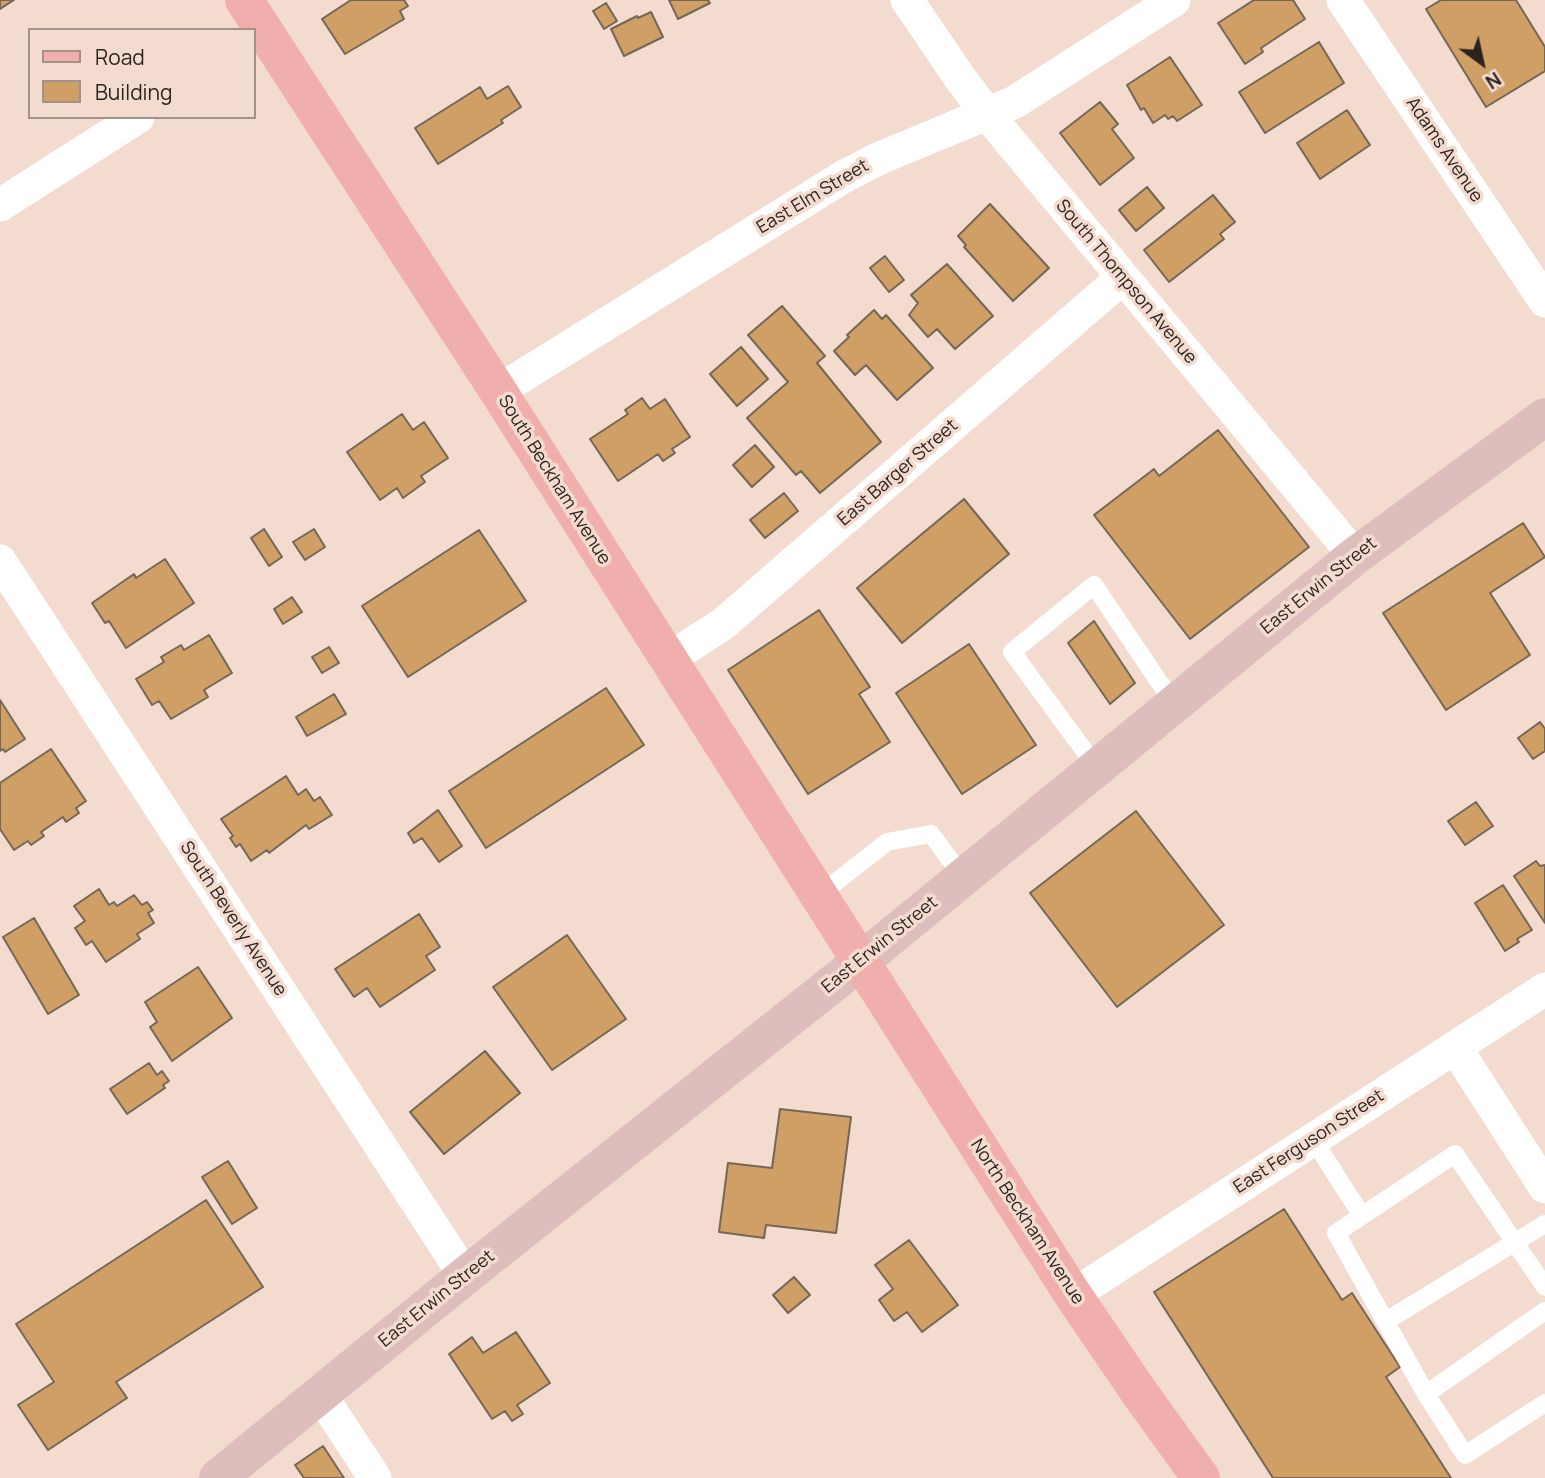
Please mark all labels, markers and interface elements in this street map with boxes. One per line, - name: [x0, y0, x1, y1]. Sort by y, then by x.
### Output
- legend: [28, 28, 256, 119]
- north arrow: [1447, 28, 1517, 98]
- text: Road: [95, 43, 145, 71]
- text: N: [1481, 66, 1506, 95]
- text: Building: [95, 78, 172, 106]
- street label: Adams Avenue: [1401, 93, 1487, 207]
- street label: East Elm Street: [753, 155, 873, 239]
- street label: South Thompson Avenue: [1051, 195, 1201, 369]
- street label: South Beckham Avenue: [493, 391, 615, 569]
- street label: East Barger Street: [834, 415, 962, 531]
- street label: East Erwin Street: [1257, 533, 1381, 639]
- street label: South Beverly Avenue: [175, 838, 291, 1000]
- street label: East Erwin Street: [818, 892, 942, 998]
- street label: East Ferguson Street: [1230, 1085, 1388, 1199]
- street label: North Beckham Avenue: [965, 1135, 1089, 1309]
- street label: East Erwin Street: [375, 1246, 499, 1352]

